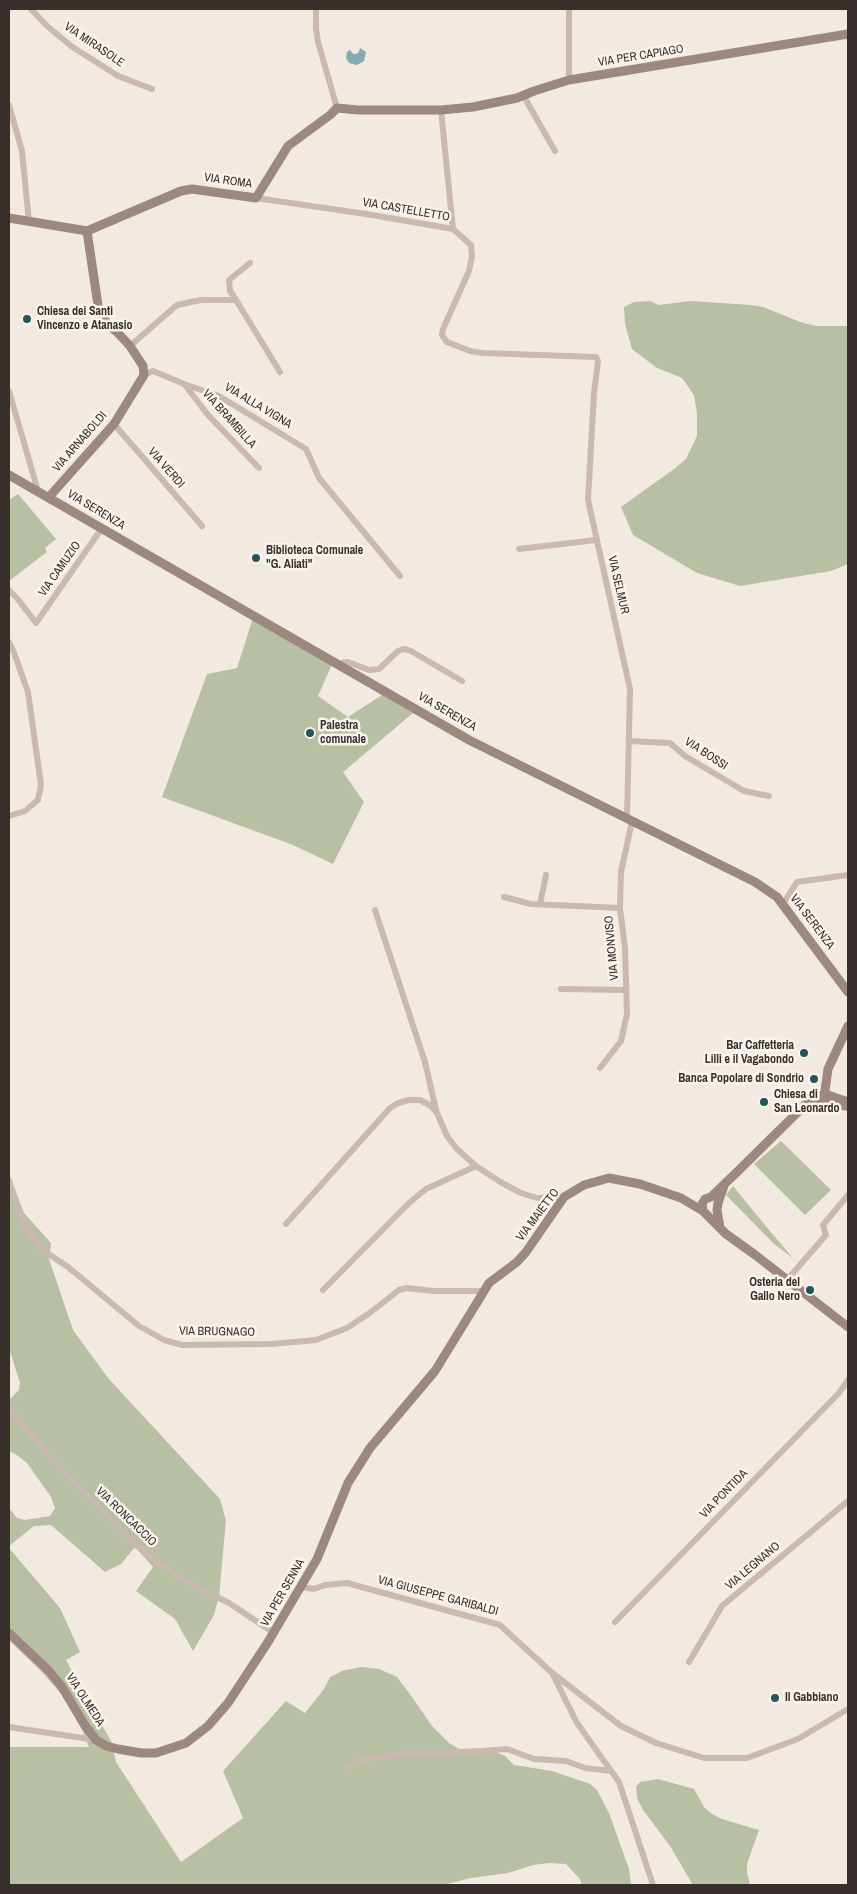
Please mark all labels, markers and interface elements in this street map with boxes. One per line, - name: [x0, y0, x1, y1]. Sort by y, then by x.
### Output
- street label: VIA MIRASOLE: [61, 20, 127, 70]
- street label: VIA PER CAPIAGO: [597, 42, 685, 70]
- street label: VIA ROMA: [203, 171, 253, 191]
- street label: VIA CASTELLETTO: [361, 195, 451, 225]
- place label: Chiesa dei Santi Vincenzo e Atanasio: [37, 305, 133, 333]
- marker: Chiesa dei Santi Vincenzo e Atanasio: [21, 313, 33, 325]
- street label: VIA ALLA VIGNA: [222, 380, 294, 432]
- street label: VIA BRAMBILLA: [199, 387, 259, 451]
- street label: VIA ARNABOLDI: [50, 409, 110, 475]
- street label: VIA VERDI: [145, 445, 187, 491]
- street label: VIA SERENZA: [64, 487, 128, 533]
- street label: VIA CAMUZIO: [36, 539, 84, 599]
- place label: Biblioteca Comunale "G. Aliati": [266, 544, 363, 572]
- marker: Biblioteca Comunale "G. Aliati": [250, 552, 262, 564]
- street label: VIA SELMUR: [604, 554, 632, 616]
- street label: VIA SERENZA: [415, 689, 479, 735]
- place label: Palestra comunale: [320, 719, 366, 747]
- marker: Palestra comunale: [304, 727, 316, 739]
- street label: VIA BOSSI: [682, 735, 730, 773]
- street label: VIA SERENZA: [787, 892, 837, 952]
- street label: VIA MONVISO: [602, 915, 622, 981]
- place label: Bar Caffetteria Lilli e il Vagabondo: [705, 1039, 794, 1067]
- marker: Bar Caffetteria Lilli e il Vagabondo: [798, 1047, 810, 1059]
- place label: Banca Popolare di Sondrio: [678, 1072, 804, 1086]
- marker: Banca Popolare di Sondrio: [808, 1073, 820, 1085]
- place label: Chiesa di San Leonardo: [774, 1088, 840, 1116]
- marker: Chiesa di San Leonardo: [758, 1096, 770, 1108]
- street label: VIA MAIETTO: [514, 1186, 562, 1244]
- place label: Osteria del Gallo Nero: [749, 1276, 800, 1304]
- marker: Osteria del Gallo Nero: [804, 1284, 816, 1296]
- street label: VIA BRUGNAGO: [179, 1324, 255, 1340]
- street label: VIA PONTIDA: [697, 1467, 751, 1521]
- street label: VIA RONCACCIO: [93, 1484, 159, 1550]
- street label: VIA LEGNANO: [723, 1539, 783, 1593]
- street label: VIA PER SENNA: [258, 1557, 308, 1629]
- street label: VIA GIUSEPPE GARIBALDI: [376, 1573, 500, 1619]
- street label: VIA OLMEDA: [63, 1671, 107, 1729]
- place label: Il Gabbiano: [785, 1691, 839, 1705]
- marker: Il Gabbiano: [769, 1692, 781, 1704]

